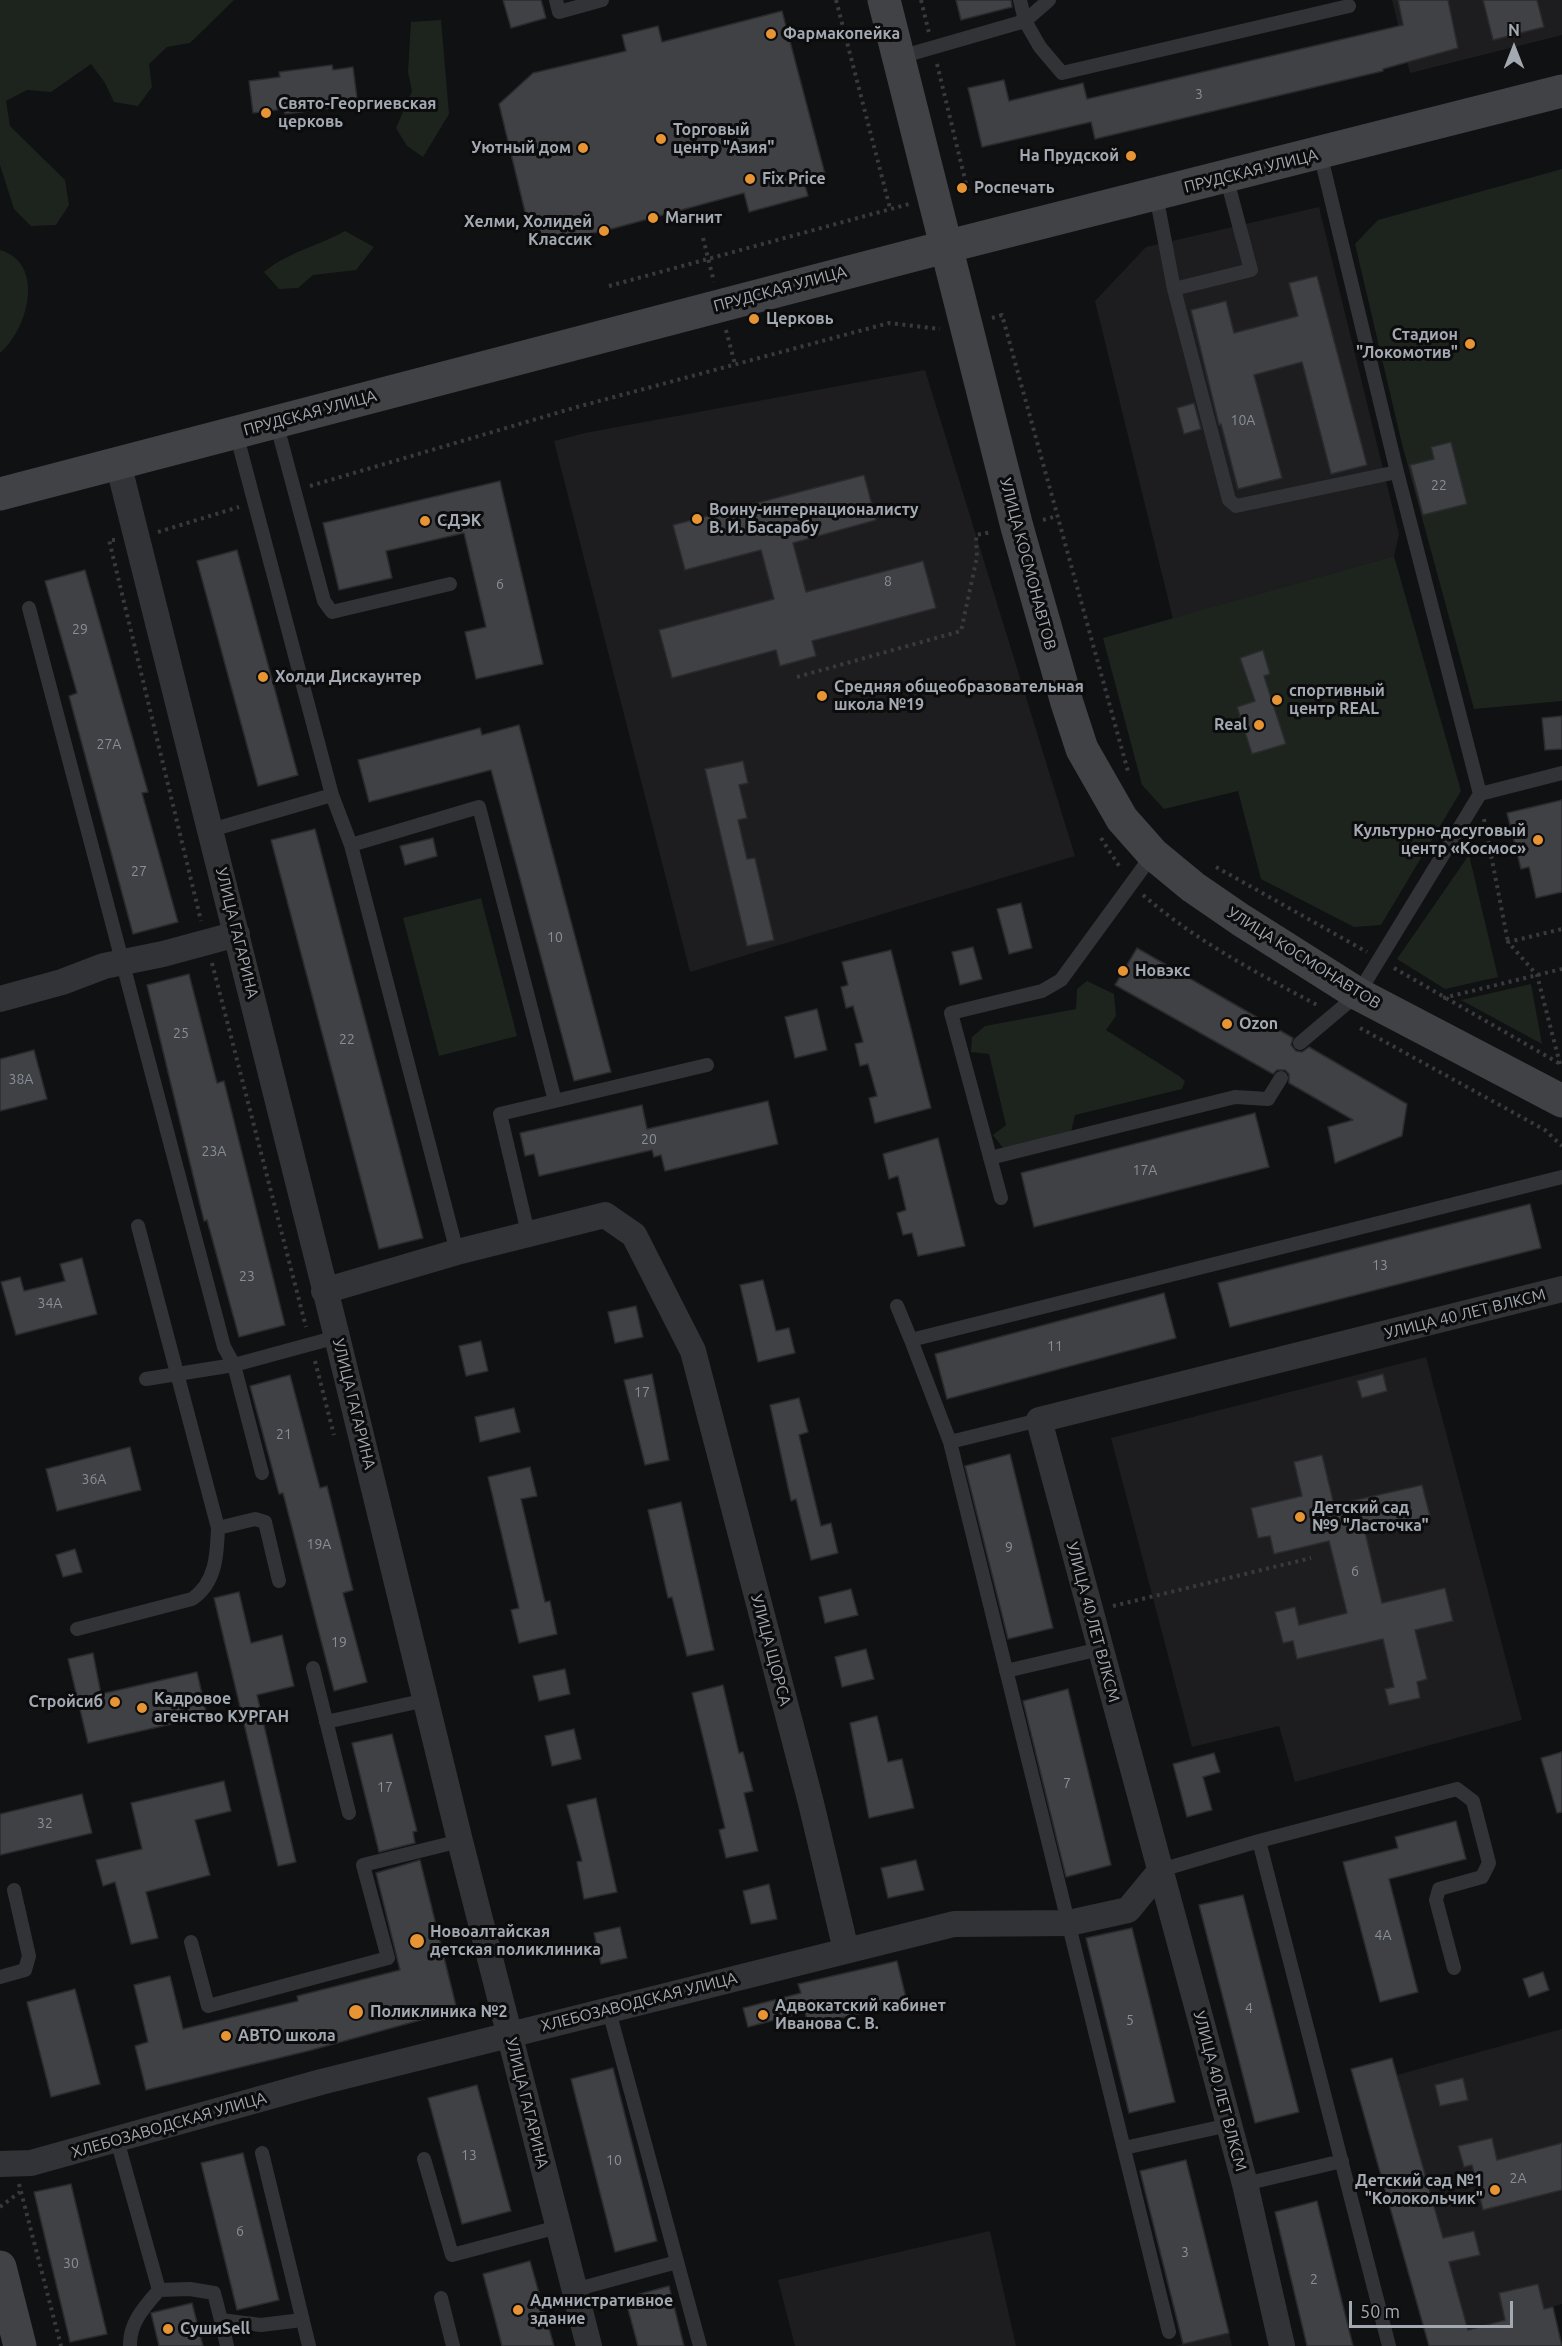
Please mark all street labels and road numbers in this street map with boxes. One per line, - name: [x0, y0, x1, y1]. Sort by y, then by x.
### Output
- street label: ПРУДСКАЯ УЛИЦА: [1182, 145, 1320, 197]
- street label: ПРУДСКАЯ УЛИЦА: [711, 262, 849, 316]
- street label: ПРУДСКАЯ УЛИЦА: [241, 386, 379, 440]
- street label: УЛИЦА КОСМОНАВТОВ: [996, 476, 1060, 652]
- street label: УЛИЦА ГАГАРИНА: [211, 866, 263, 1000]
- street label: УЛИЦА КОСМОНАВТОВ: [1224, 903, 1384, 1013]
- street label: УЛИЦА 40 ЛЕТ ВЛКСМ: [1383, 1285, 1547, 1343]
- street label: УЛИЦА ГАГАРИНА: [328, 1337, 380, 1471]
- street label: УЛИЦА 40 ЛЕТ ВЛКСМ: [1062, 1540, 1124, 1704]
- street label: УЛИЦА ЩОРСА: [747, 1592, 795, 1708]
- street label: ХЛЕБОЗАВОДСКАЯ УЛИЦА: [539, 1968, 739, 2036]
- street label: УЛИЦА 40 ЛЕТ ВЛКСМ: [1189, 2009, 1251, 2173]
- street label: УЛИЦА ГАГАРИНА: [501, 2036, 553, 2170]
- street label: ХЛЕБОЗАВОДСКАЯ УЛИЦА: [69, 2088, 269, 2162]

